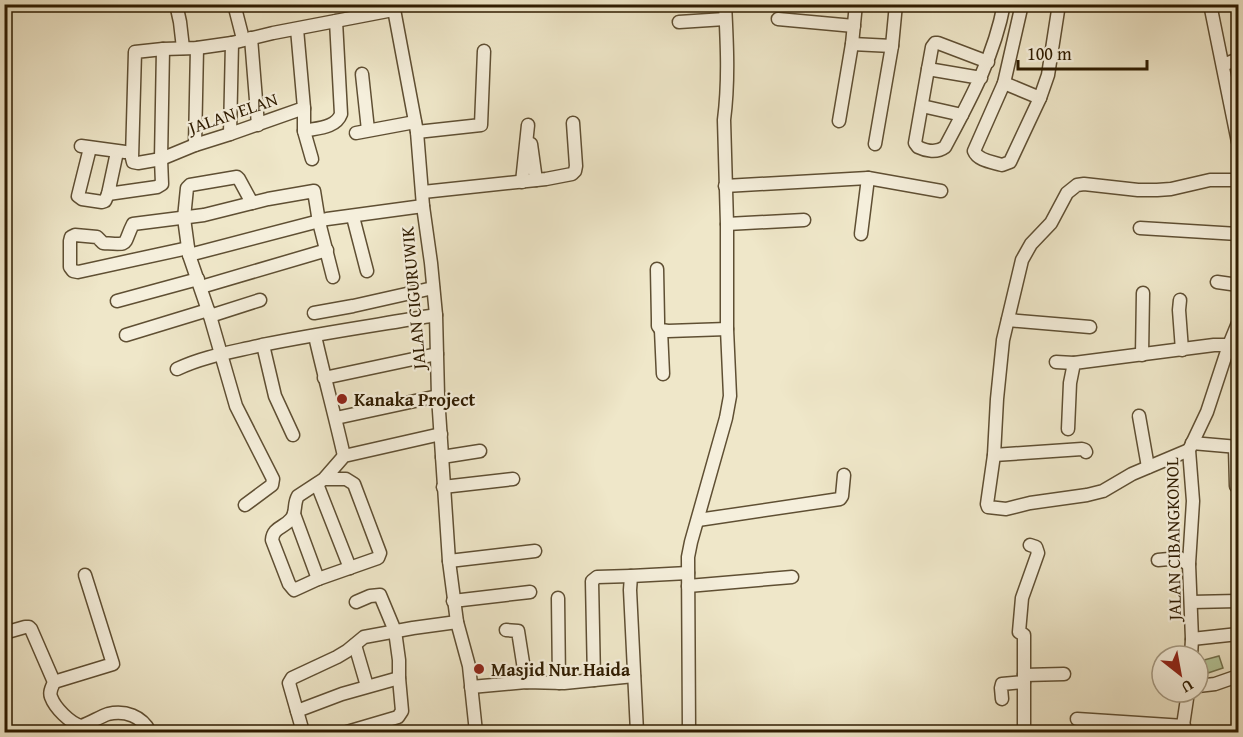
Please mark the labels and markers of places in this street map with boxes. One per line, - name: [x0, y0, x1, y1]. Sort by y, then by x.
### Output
- place label: Kanaka Project: [354, 386, 475, 413]
- marker: Kanaka Project: [335, 392, 349, 406]
- place label: Masjid Nur Haida: [491, 656, 631, 683]
- marker: Masjid Nur Haida: [472, 662, 486, 676]

